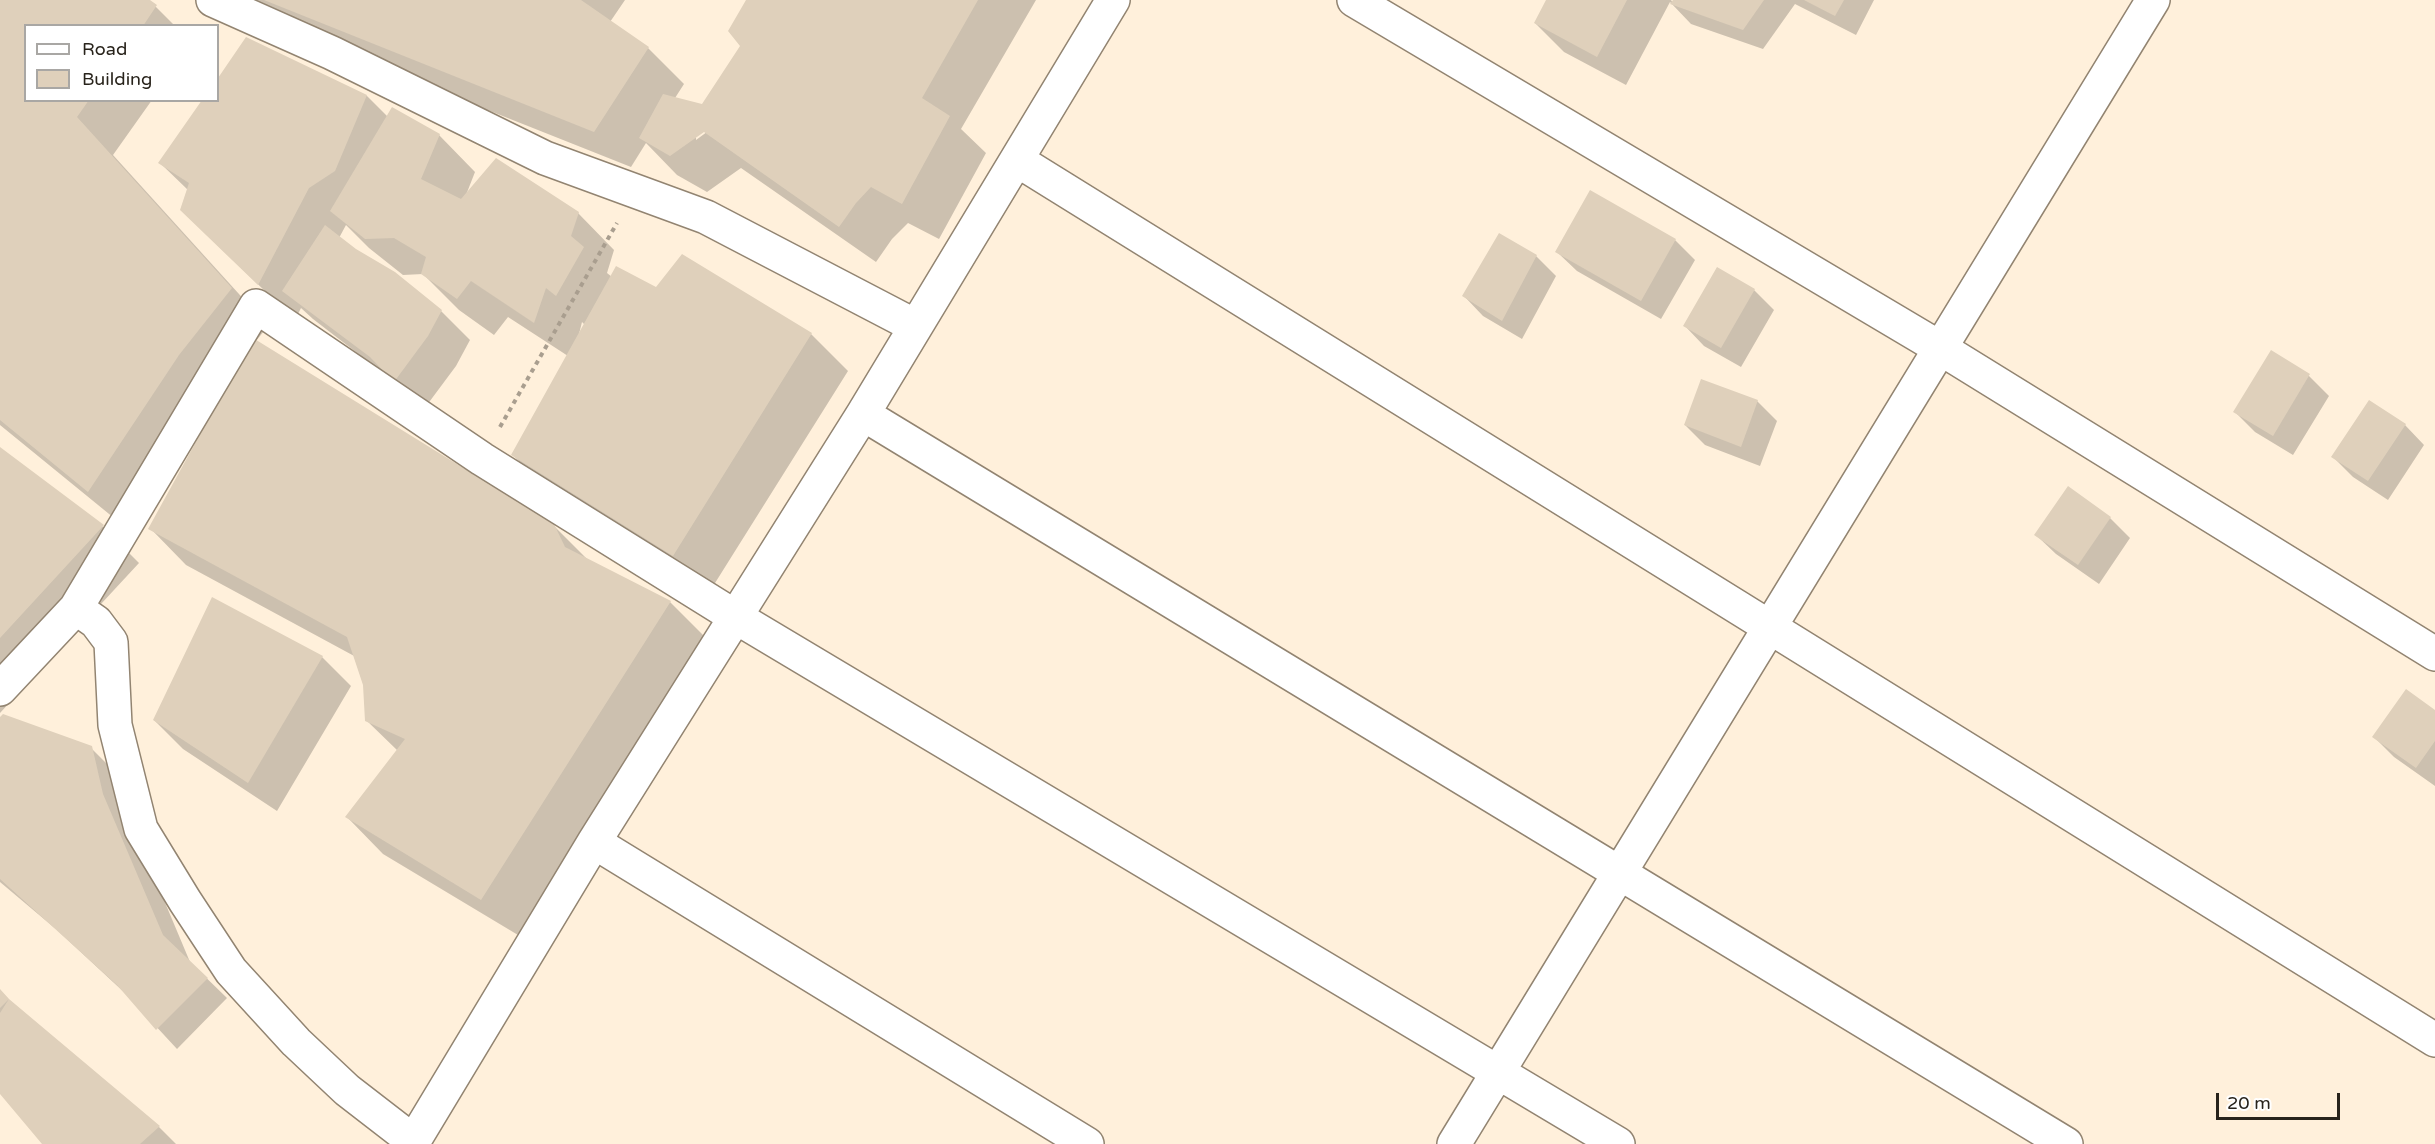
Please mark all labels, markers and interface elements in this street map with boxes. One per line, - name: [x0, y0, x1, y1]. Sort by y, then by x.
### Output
- legend: [24, 24, 219, 102]
- text: Road: [82, 38, 127, 60]
- text: Building: [82, 68, 152, 90]
- scale bar: [2219, 1081, 2344, 1119]
- text: 20 m: [2227, 1092, 2271, 1114]

